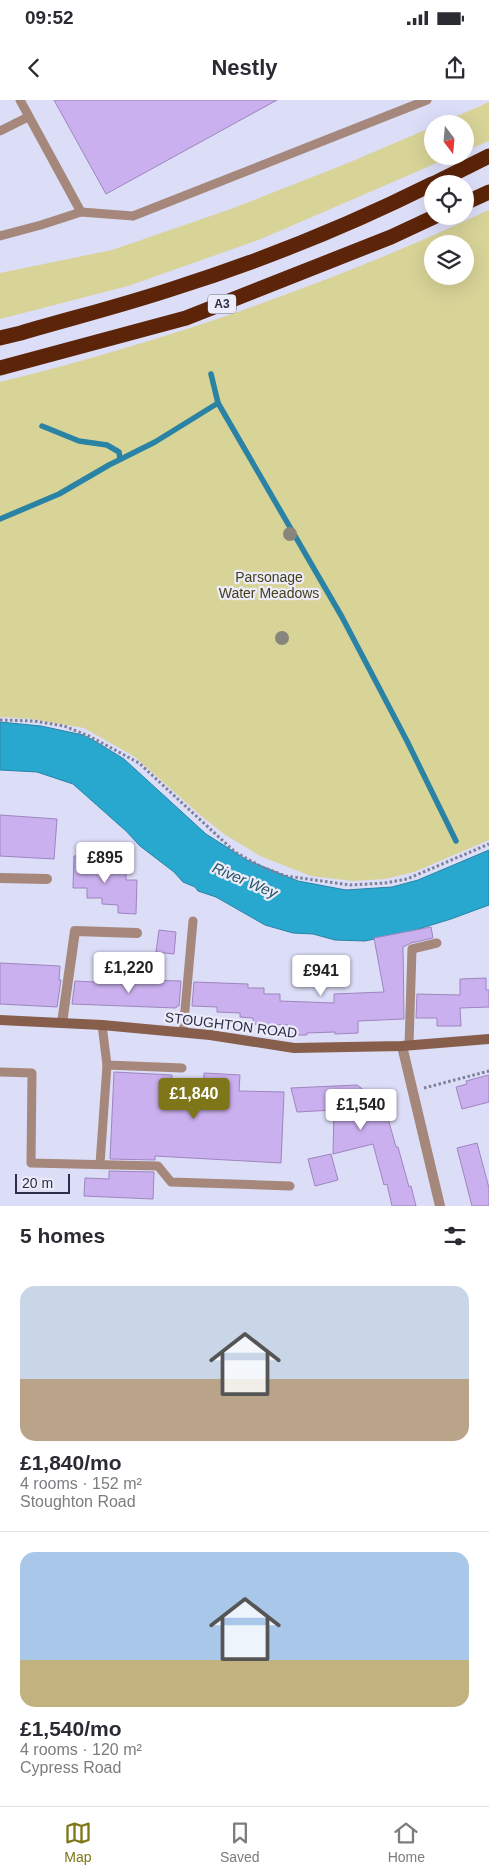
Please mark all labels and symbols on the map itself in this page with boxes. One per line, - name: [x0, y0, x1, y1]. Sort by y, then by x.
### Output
- north arrow: [424, 115, 474, 165]
- road number: A3: [208, 294, 236, 313]
- park label: Parsonage Water Meadows: [219, 569, 319, 601]
- pin: £895: [75, 842, 135, 884]
- water label: River Wey: [210, 859, 281, 902]
- pin: £1,220: [88, 952, 170, 994]
- pin: £941: [291, 954, 351, 997]
- street label: STOUGHTON ROAD: [164, 1009, 298, 1041]
- pin: £1,840: [153, 1078, 235, 1120]
- pin: £1,540: [320, 1088, 402, 1131]
- scale bar: [15, 1171, 70, 1194]

